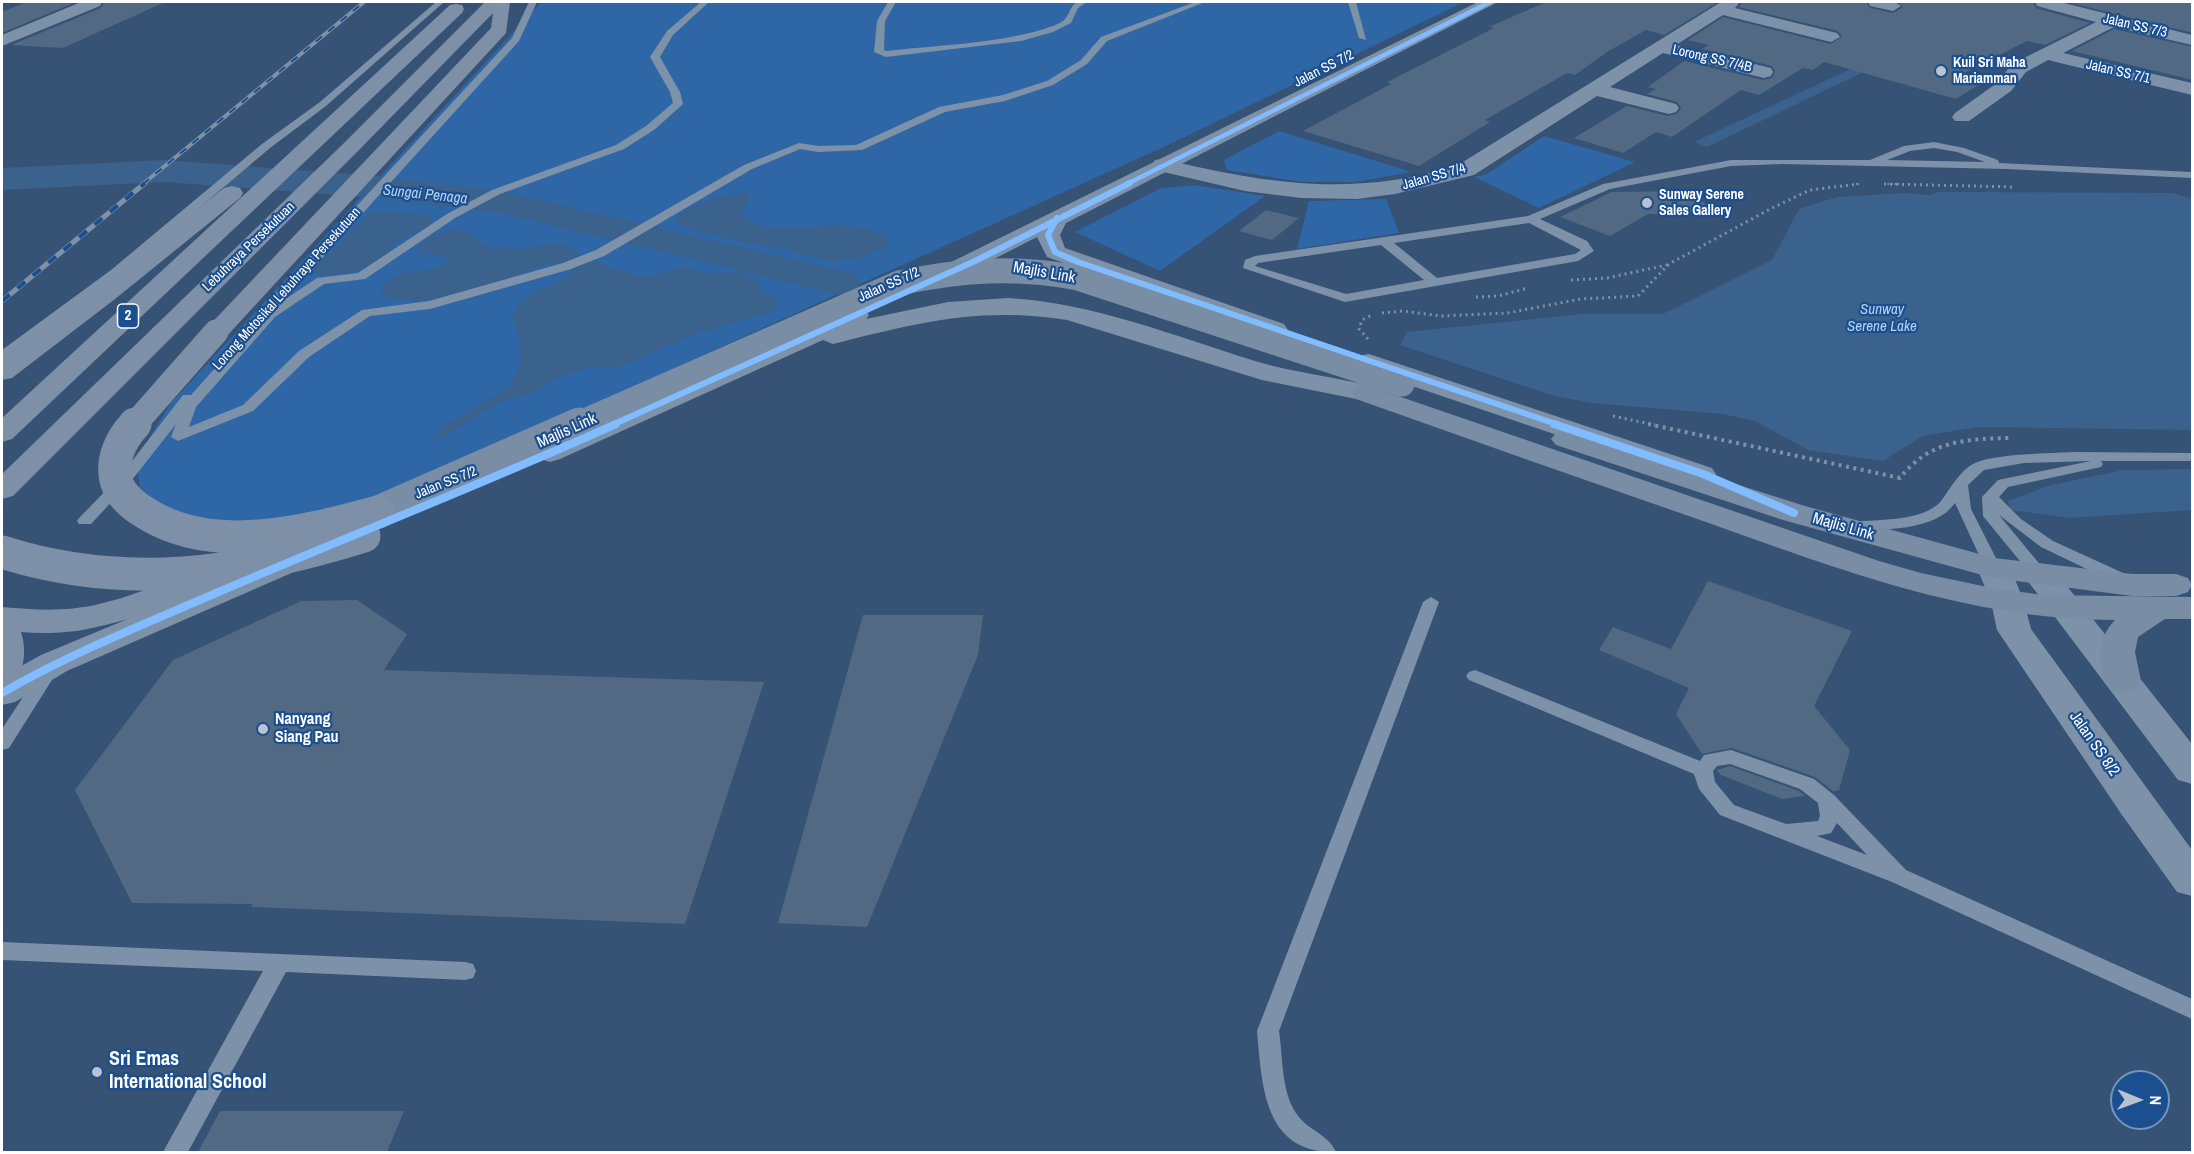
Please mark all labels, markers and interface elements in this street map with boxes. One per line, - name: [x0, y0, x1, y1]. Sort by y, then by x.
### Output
- street label: Jalan SS 7/3: [2101, 10, 2169, 42]
- street label: Lorong SS 7/4B: [1671, 42, 1753, 76]
- street label: Jalan SS 7/2: [1291, 47, 1357, 91]
- place label: Kuil Sri Maha Mariamman: [1953, 55, 2026, 88]
- street label: Jalan SS 7/1: [2084, 56, 2152, 88]
- marker: Kuil Sri Maha Mariamman: [1934, 64, 1948, 78]
- street label: Jalan SS 7/4: [1400, 160, 1468, 194]
- water label: Sungai Penaga: [382, 182, 468, 208]
- place label: Sunway Serene Sales Gallery: [1659, 187, 1744, 220]
- marker: Sunway Serene Sales Gallery: [1640, 196, 1654, 210]
- street label: Lebuhraya Persekutuan: [199, 199, 299, 295]
- street label: Lorong Motosikal Lebuhraya Persekutuan: [209, 204, 365, 374]
- street label: Majlis Link: [1011, 258, 1077, 288]
- street label: Jalan SS 7/2: [856, 264, 922, 306]
- water label: Sunway Serene Lake: [1847, 301, 1917, 336]
- road number: 2: [118, 304, 138, 328]
- street label: Majlis Link: [534, 409, 600, 453]
- street label: Jalan SS 7/2: [413, 463, 479, 503]
- street label: Majlis Link: [1810, 509, 1876, 545]
- street label: Jalan SS 8/2: [2065, 708, 2123, 780]
- place label: Nanyang Siang Pau: [275, 710, 338, 748]
- marker: Nanyang Siang Pau: [256, 722, 270, 736]
- place label: Sri Emas International School: [109, 1048, 267, 1095]
- marker: Sri Emas International School: [90, 1065, 104, 1079]
- north arrow: [2110, 1070, 2170, 1130]
- text: N: [2145, 1095, 2167, 1105]

